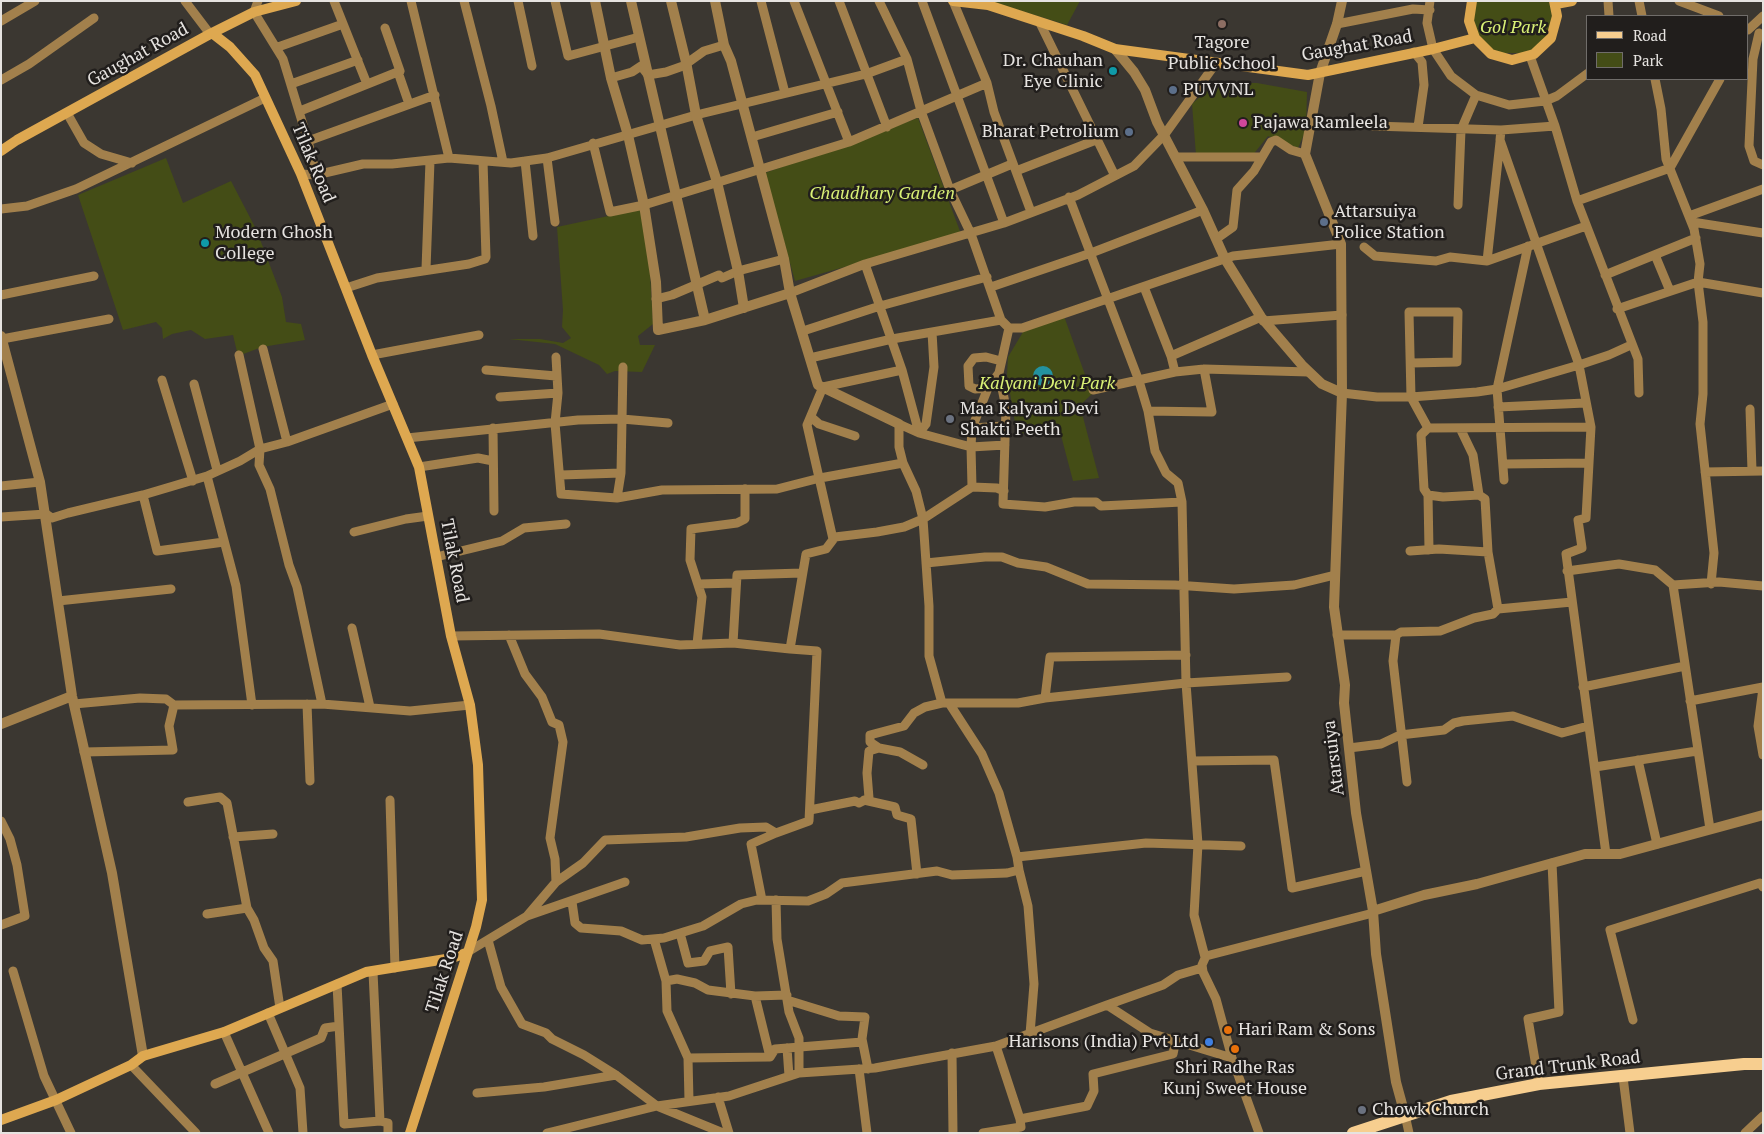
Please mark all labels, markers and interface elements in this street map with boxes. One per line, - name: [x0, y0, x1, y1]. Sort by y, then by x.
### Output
- legend: [1586, 15, 1749, 80]
- park label: Gol Park: [1480, 17, 1546, 39]
- street label: Gaughat Road: [84, 18, 192, 92]
- marker: Tagore Public School: [1216, 18, 1228, 30]
- text: Road: [1633, 25, 1666, 45]
- street label: Gaughat Road: [1300, 26, 1414, 66]
- place label: Tagore Public School: [1168, 32, 1276, 74]
- place label: Dr. Chauhan Eye Clinic: [1003, 50, 1103, 92]
- text: Park: [1633, 50, 1663, 70]
- marker: Dr. Chauhan Eye Clinic: [1107, 65, 1119, 77]
- place label: PUVVNL: [1183, 79, 1254, 101]
- marker: PUVVNL: [1167, 84, 1179, 96]
- place label: Pajawa Ramleela: [1253, 112, 1388, 134]
- marker: Pajawa Ramleela: [1237, 117, 1249, 129]
- street label: Tilak Road: [286, 120, 340, 206]
- place label: Bharat Petrolium: [982, 121, 1119, 143]
- marker: Bharat Petrolium: [1123, 126, 1135, 138]
- park label: Chaudhary Garden: [809, 183, 955, 205]
- place label: Attarsuiya Police Station: [1334, 201, 1445, 243]
- marker: Attarsuiya Police Station: [1318, 216, 1330, 228]
- place label: Modern Ghosh College: [215, 222, 333, 264]
- marker: Modern Ghosh College: [199, 237, 211, 249]
- park label: Kalyani Devi Park: [979, 373, 1115, 395]
- place label: Maa Kalyani Devi Shakti Peeth: [960, 398, 1099, 440]
- marker: Maa Kalyani Devi Shakti Peeth: [944, 413, 956, 425]
- street label: Tilak Road: [435, 517, 473, 605]
- street label: Atarsuiya: [1319, 719, 1349, 797]
- street label: Tilak Road: [422, 928, 468, 1016]
- place label: Hari Ram & Sons: [1238, 1019, 1375, 1041]
- marker: Hari Ram & Sons: [1222, 1024, 1234, 1036]
- place label: Harisons (India) Pvt Ltd: [1009, 1031, 1199, 1053]
- marker: Harisons (India) Pvt Ltd: [1203, 1036, 1215, 1048]
- marker: Shri Radhe Ras Kunj Sweet House: [1229, 1043, 1241, 1055]
- street label: Grand Trunk Road: [1494, 1046, 1642, 1086]
- place label: Shri Radhe Ras Kunj Sweet House: [1163, 1057, 1307, 1100]
- place label: Chowk Church: [1372, 1099, 1489, 1121]
- marker: Chowk Church: [1356, 1104, 1368, 1116]

